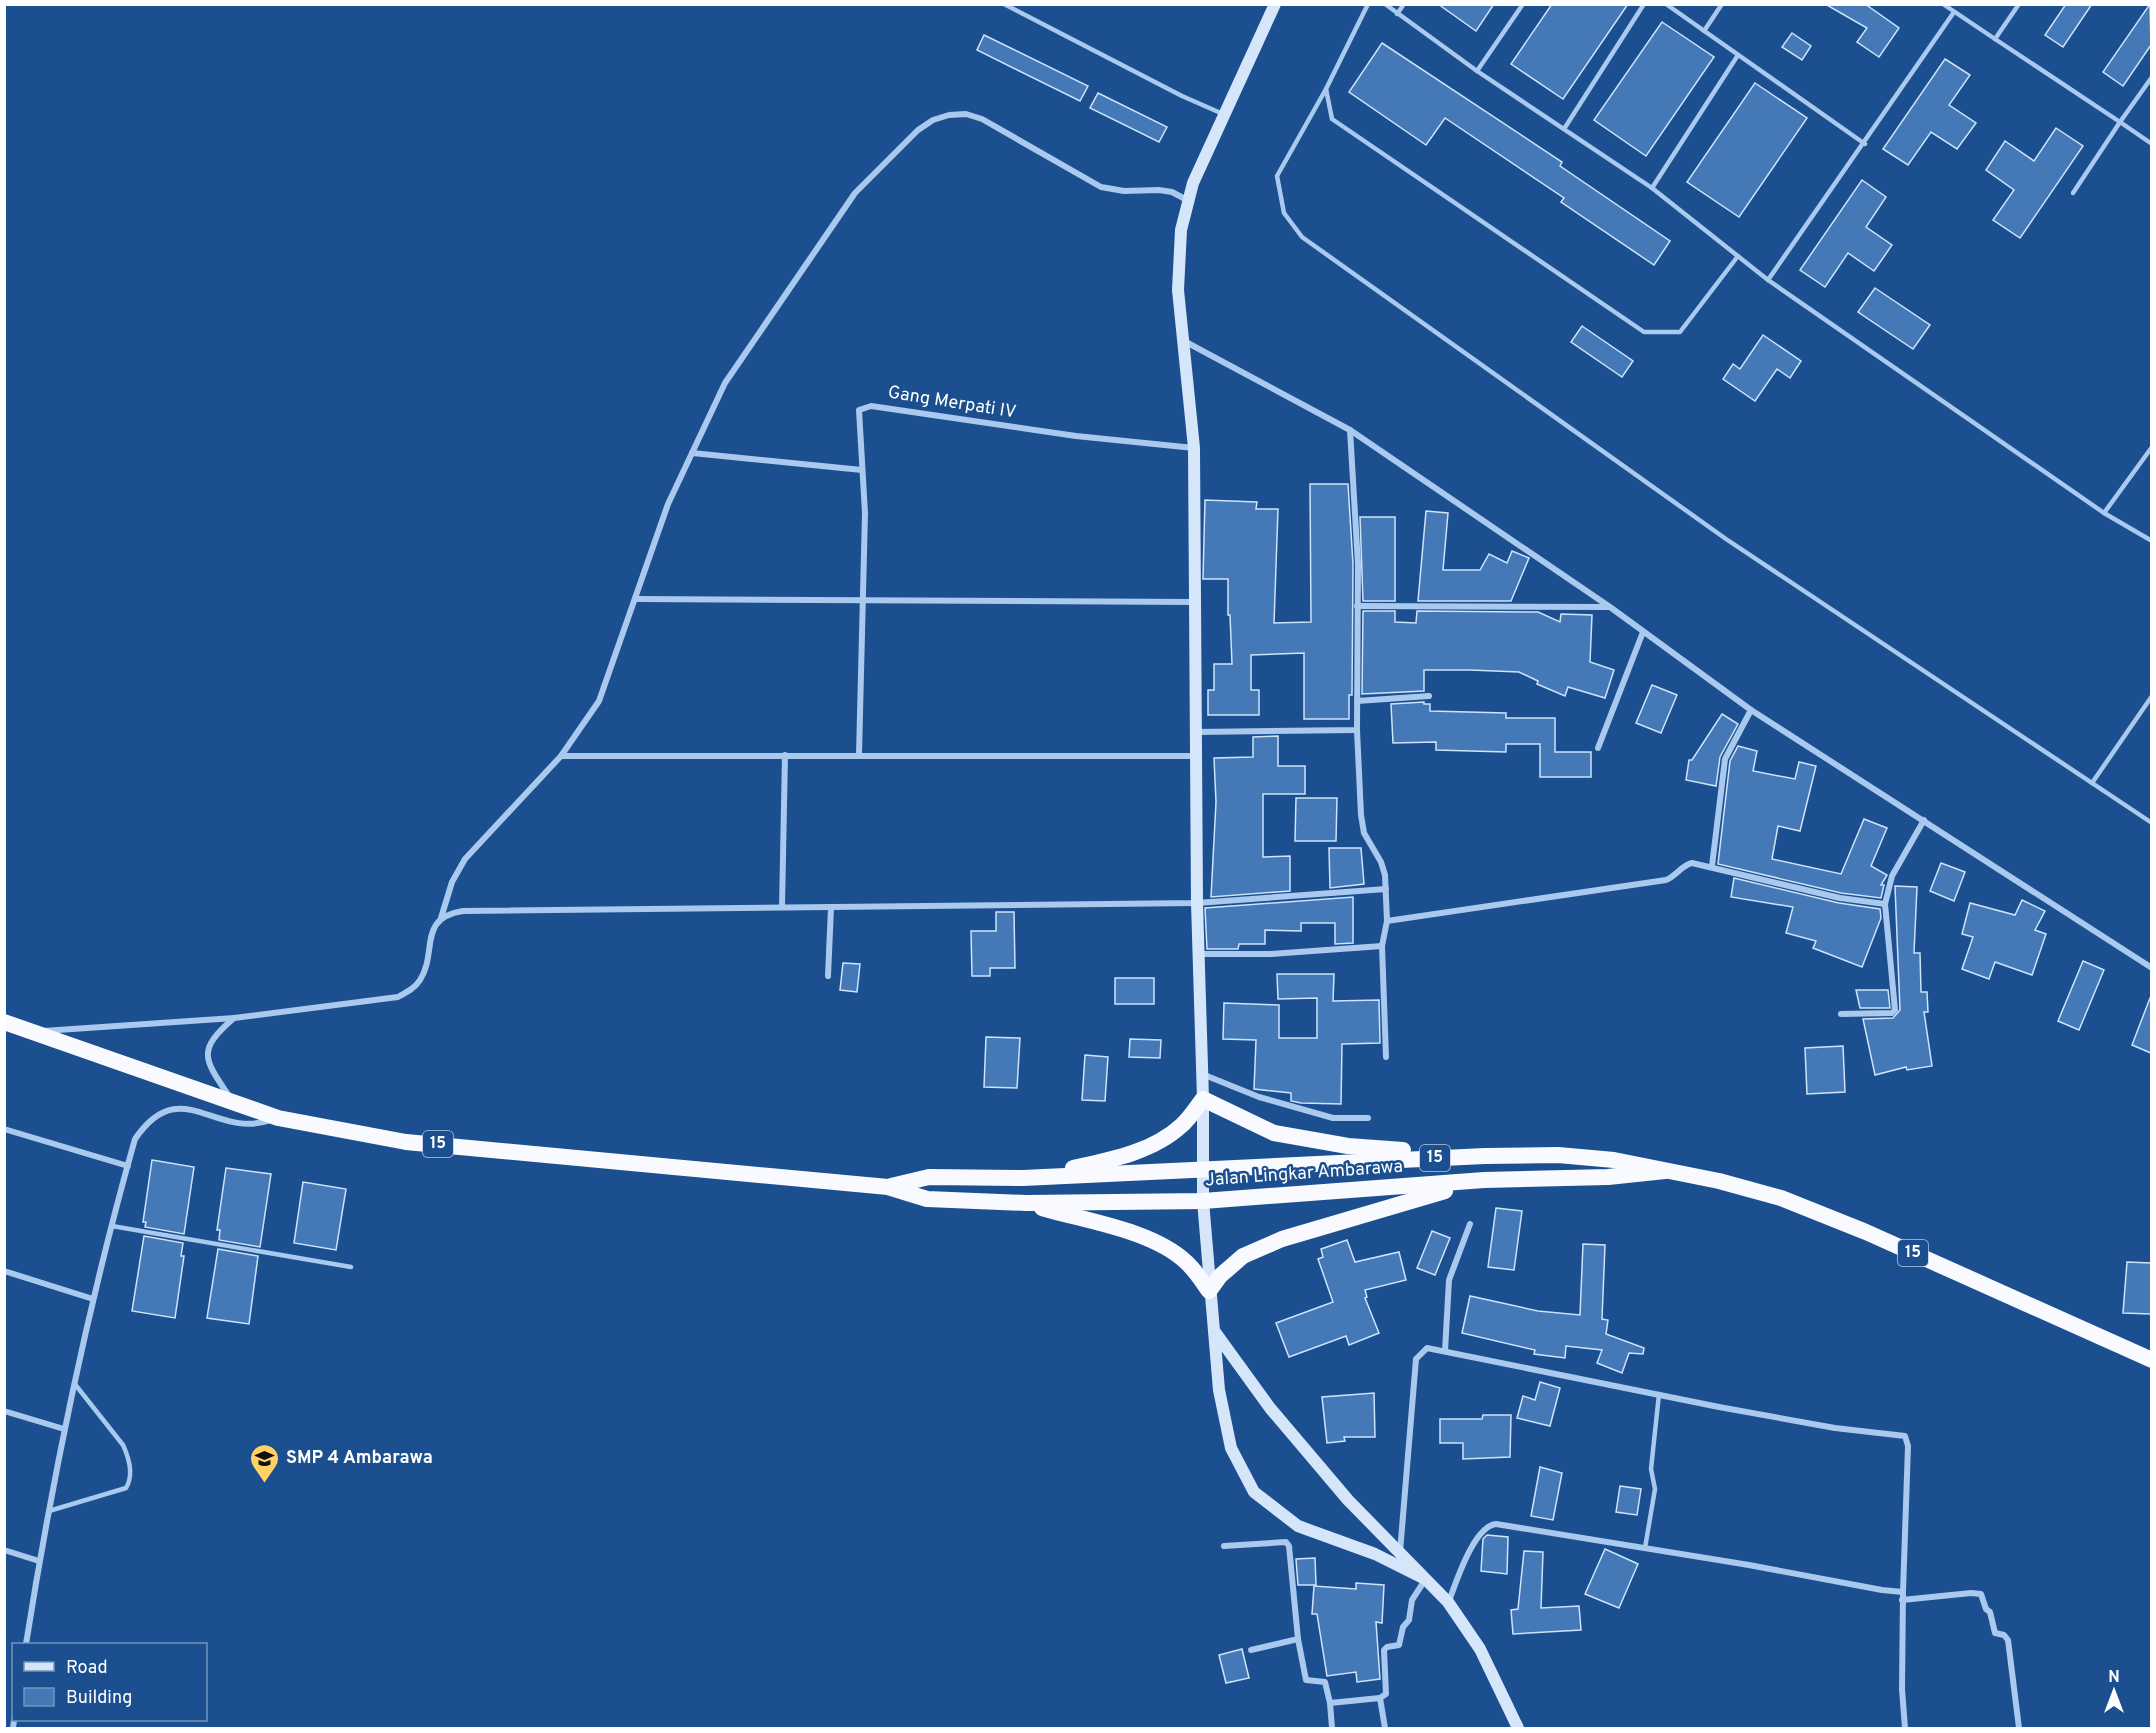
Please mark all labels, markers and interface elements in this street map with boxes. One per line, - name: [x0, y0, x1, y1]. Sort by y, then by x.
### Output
- street label: Gang Merpati IV: [886, 381, 1018, 425]
- road number: 15: [423, 1131, 453, 1157]
- road number: 15: [1420, 1145, 1450, 1171]
- street label: Jalan Lingkar Ambarawa: [1204, 1156, 1404, 1192]
- road number: 15: [1898, 1240, 1928, 1266]
- school or university icon: SMP 4 Ambarawa: [249, 1442, 281, 1484]
- place label: SMP 4 Ambarawa: [286, 1447, 433, 1470]
- legend: [12, 1643, 207, 1721]
- text: Road: [66, 1657, 108, 1680]
- north arrow: [2084, 1661, 2144, 1721]
- text: N: [2108, 1668, 2120, 1688]
- text: Building: [66, 1687, 132, 1710]

